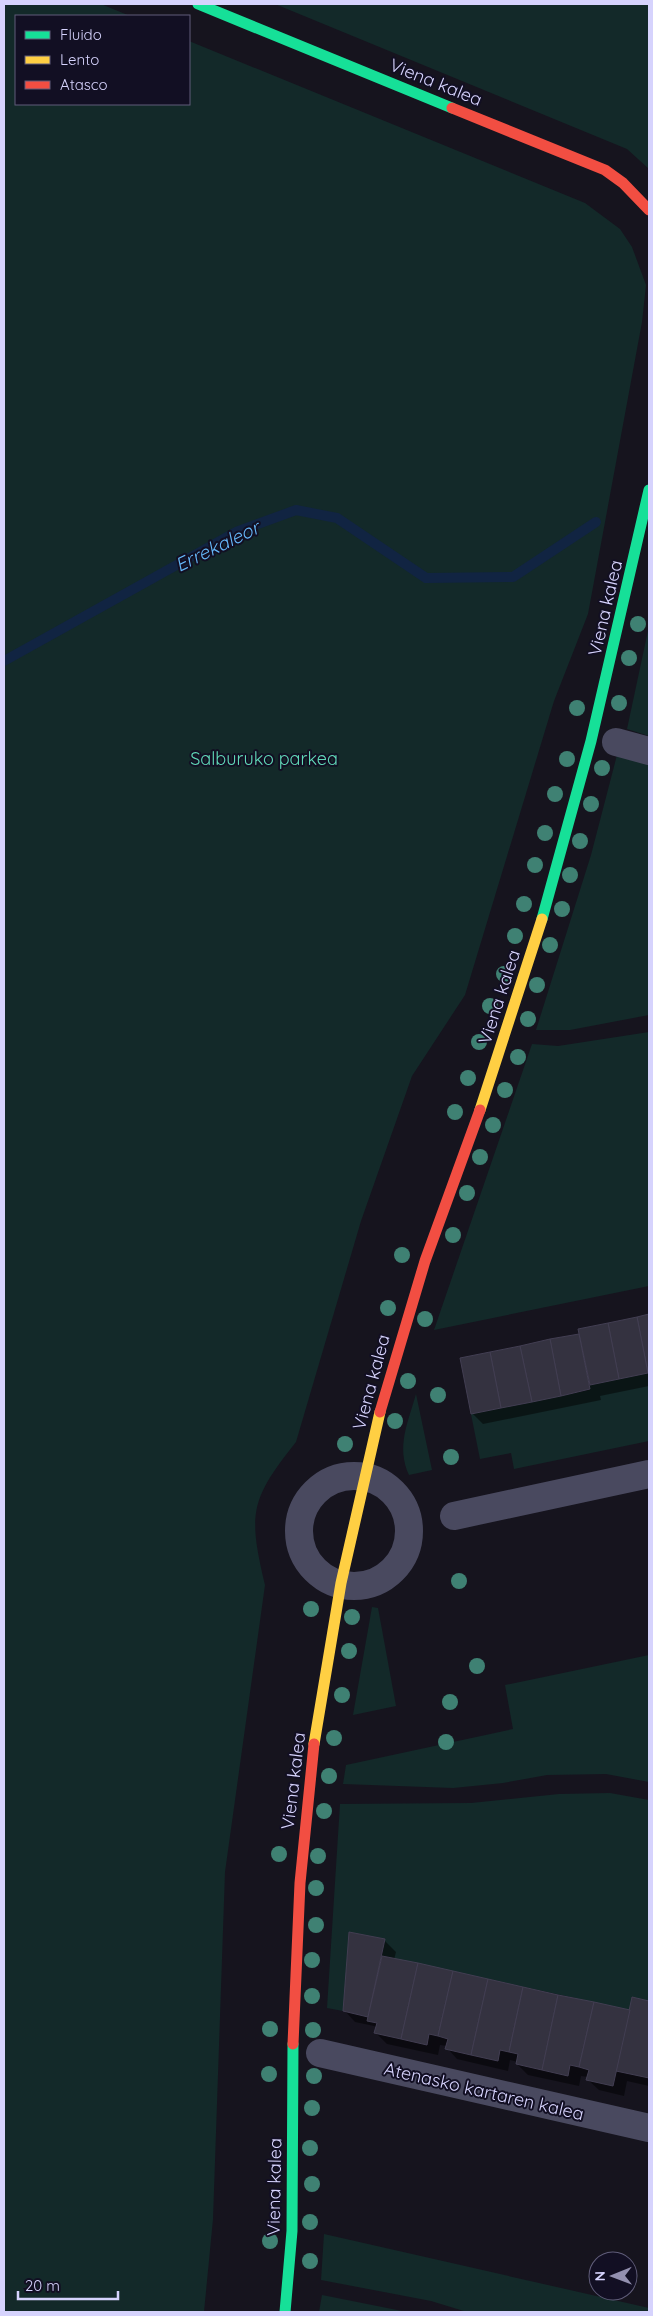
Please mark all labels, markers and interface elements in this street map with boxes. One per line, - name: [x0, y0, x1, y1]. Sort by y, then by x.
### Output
- legend: [15, 15, 190, 105]
- text: Fluido: [60, 25, 102, 44]
- text: Lento: [60, 50, 99, 69]
- street label: Viena kalea: [386, 53, 486, 111]
- text: Atasco: [60, 75, 108, 94]
- water label: Errekaleor: [171, 514, 266, 577]
- street label: Viena kalea: [583, 558, 627, 658]
- park label: Salburuko parkea: [190, 747, 338, 770]
- street label: Viena kalea: [473, 947, 525, 1047]
- street label: Viena kalea: [347, 1332, 395, 1432]
- street label: Viena kalea: [276, 1731, 310, 1831]
- street label: Atenasko kartaren kalea: [382, 2057, 586, 2125]
- street label: Viena kalea: [262, 2138, 286, 2236]
- north arrow: [588, 2251, 638, 2301]
- scale bar: [18, 2268, 118, 2300]
- text: N: [591, 2271, 609, 2282]
- text: 20 m: [25, 2276, 60, 2295]

